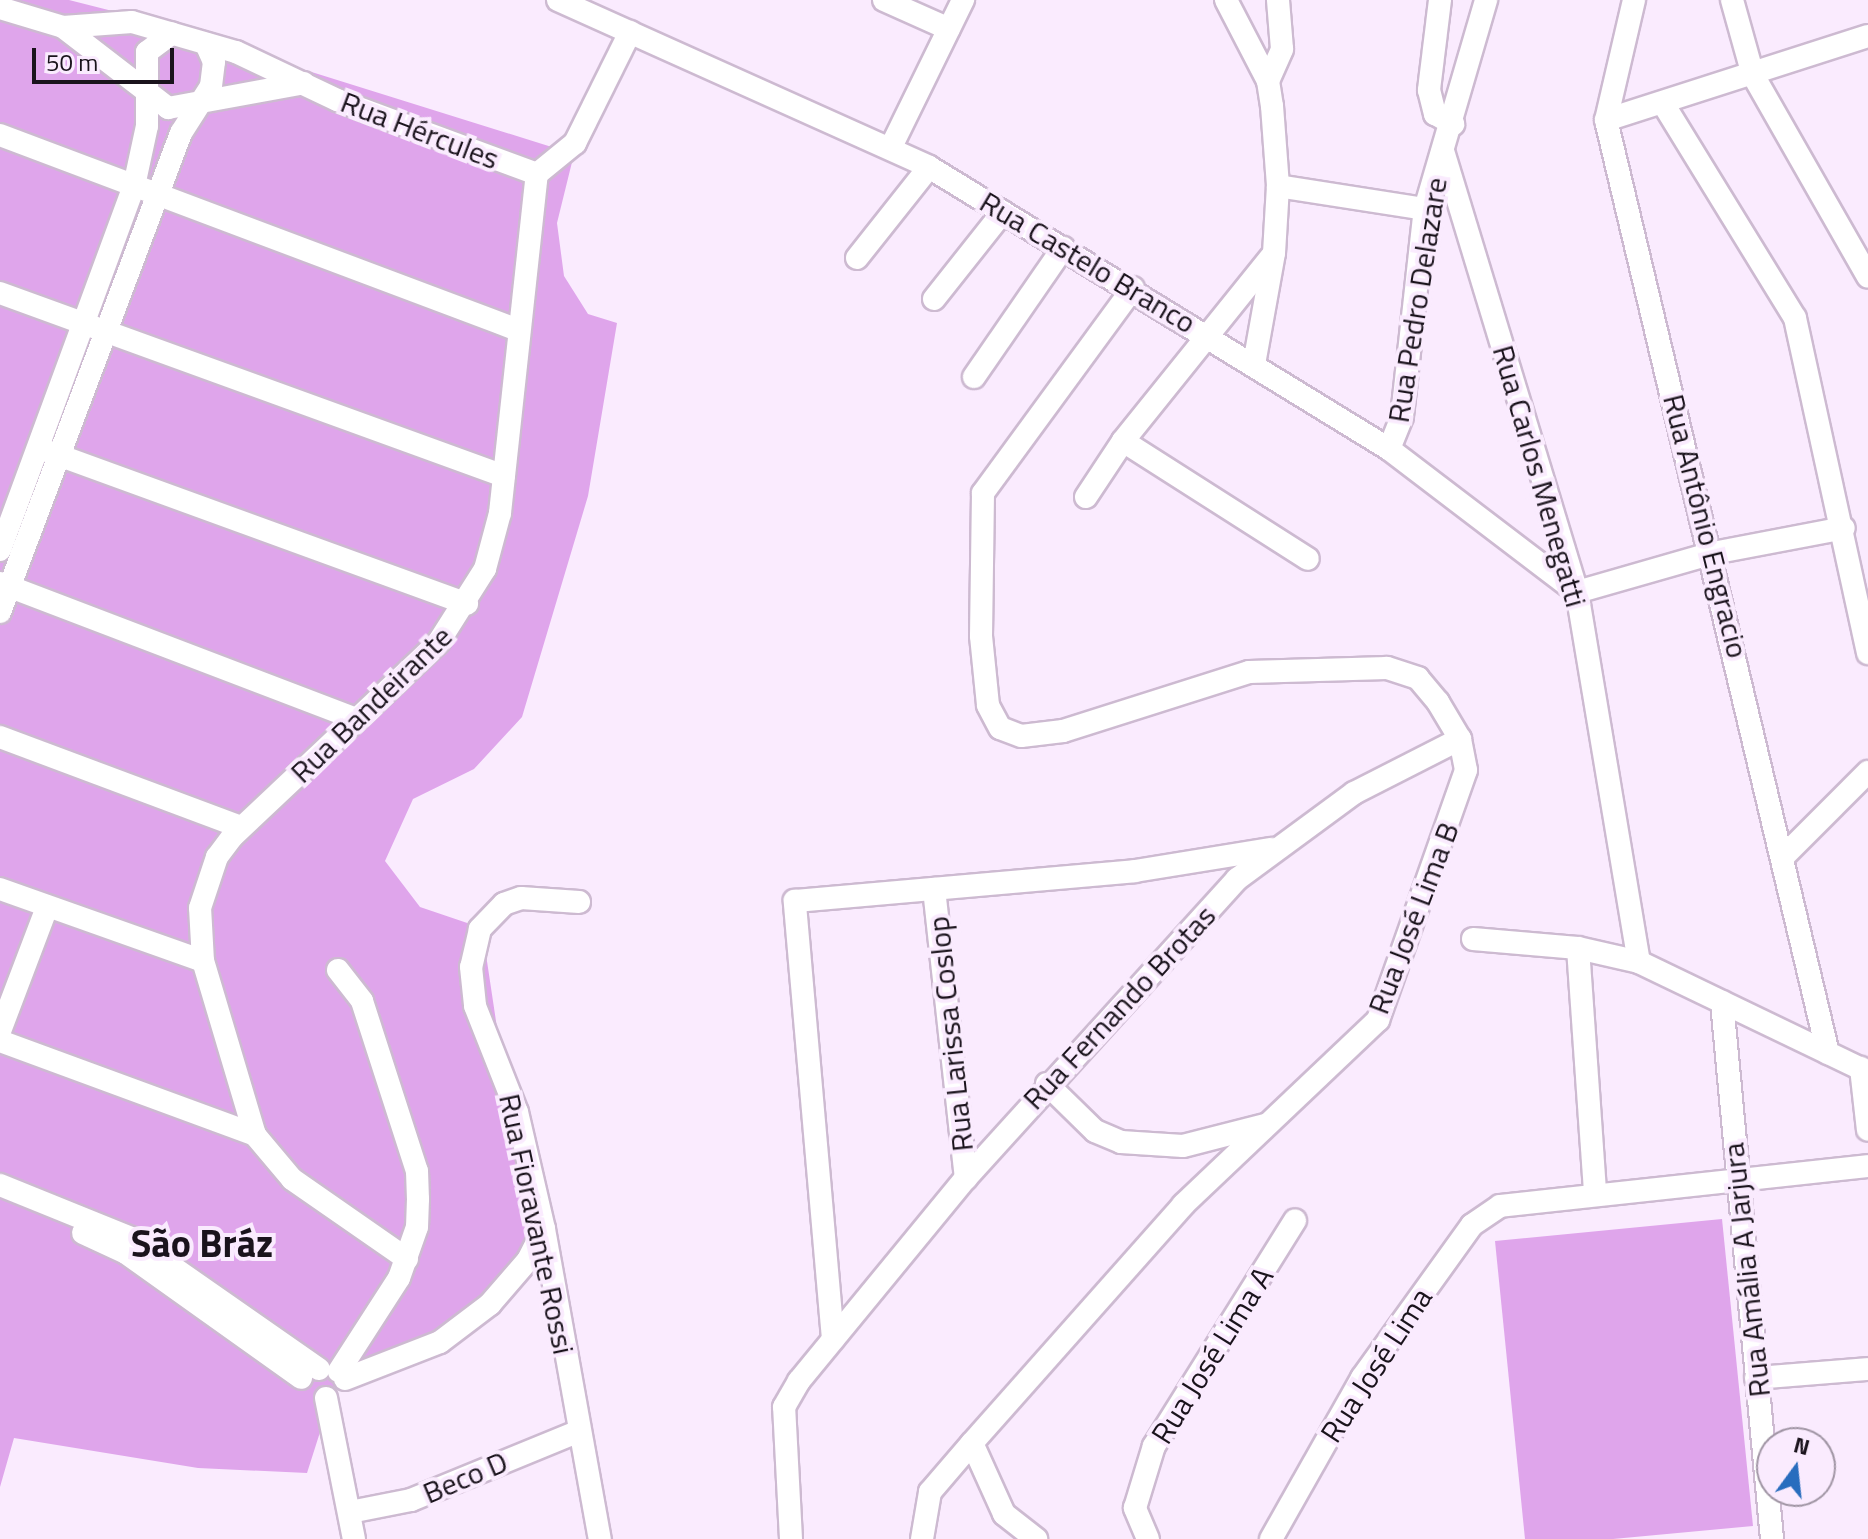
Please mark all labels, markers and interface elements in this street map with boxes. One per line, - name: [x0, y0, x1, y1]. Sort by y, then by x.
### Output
- scale bar: [36, 32, 178, 82]
- text: 50 m: [46, 44, 98, 80]
- street label: Rua Hércules: [336, 83, 504, 177]
- street label: Rua Pedro Delazare: [1380, 175, 1454, 425]
- street label: Rua Castelo Branco: [974, 183, 1202, 341]
- street label: Rua Carlos Menegatti: [1485, 341, 1595, 611]
- street label: Rua Antônio Engracio: [1656, 390, 1756, 662]
- street label: Rua Bandeirante: [283, 618, 459, 790]
- street label: Rua José Lima B: [1360, 817, 1466, 1019]
- street label: Rua Fernando Brotas: [1015, 897, 1223, 1117]
- street label: Rua Larissa Coslop: [920, 915, 980, 1153]
- street label: Rua Fioravante Rossi: [492, 1090, 582, 1358]
- street label: Rua Amália A Jarjura: [1715, 1141, 1777, 1399]
- district label: São Bráz: [131, 1221, 273, 1267]
- street label: Rua José Lima A: [1143, 1260, 1281, 1450]
- street label: Rua José Lima: [1313, 1281, 1439, 1449]
- north arrow: [1756, 1427, 1836, 1507]
- text: N: [1790, 1427, 1813, 1464]
- street label: Beco D: [417, 1443, 513, 1511]

